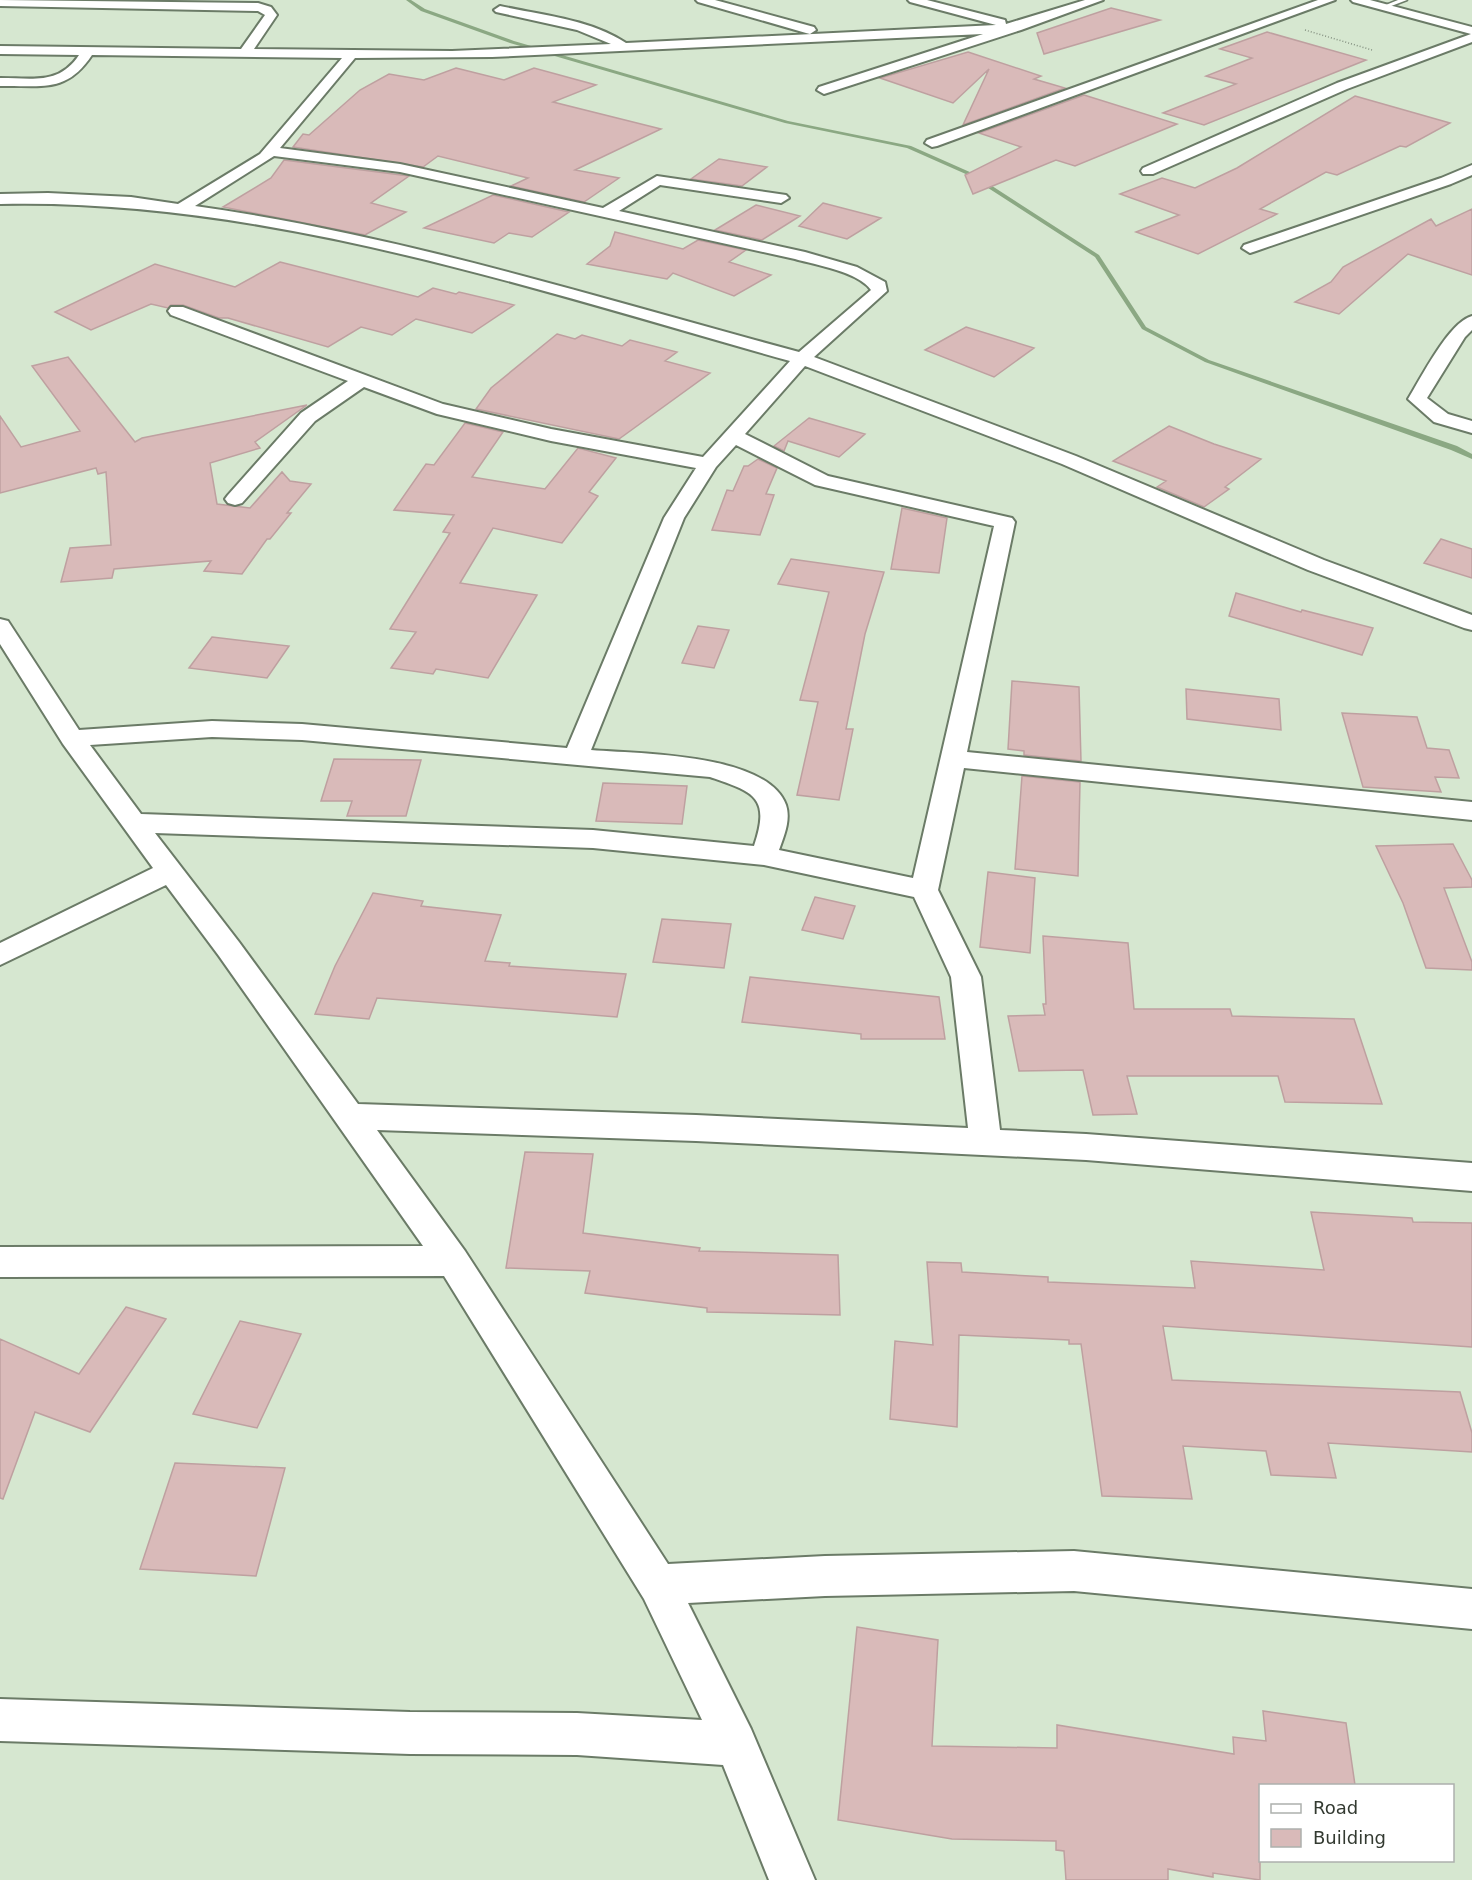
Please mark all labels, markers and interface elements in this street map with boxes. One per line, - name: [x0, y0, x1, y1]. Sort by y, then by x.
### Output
- legend: [1259, 1784, 1454, 1862]
- text: Road: [1313, 1797, 1358, 1818]
- text: Building: [1313, 1827, 1386, 1848]

